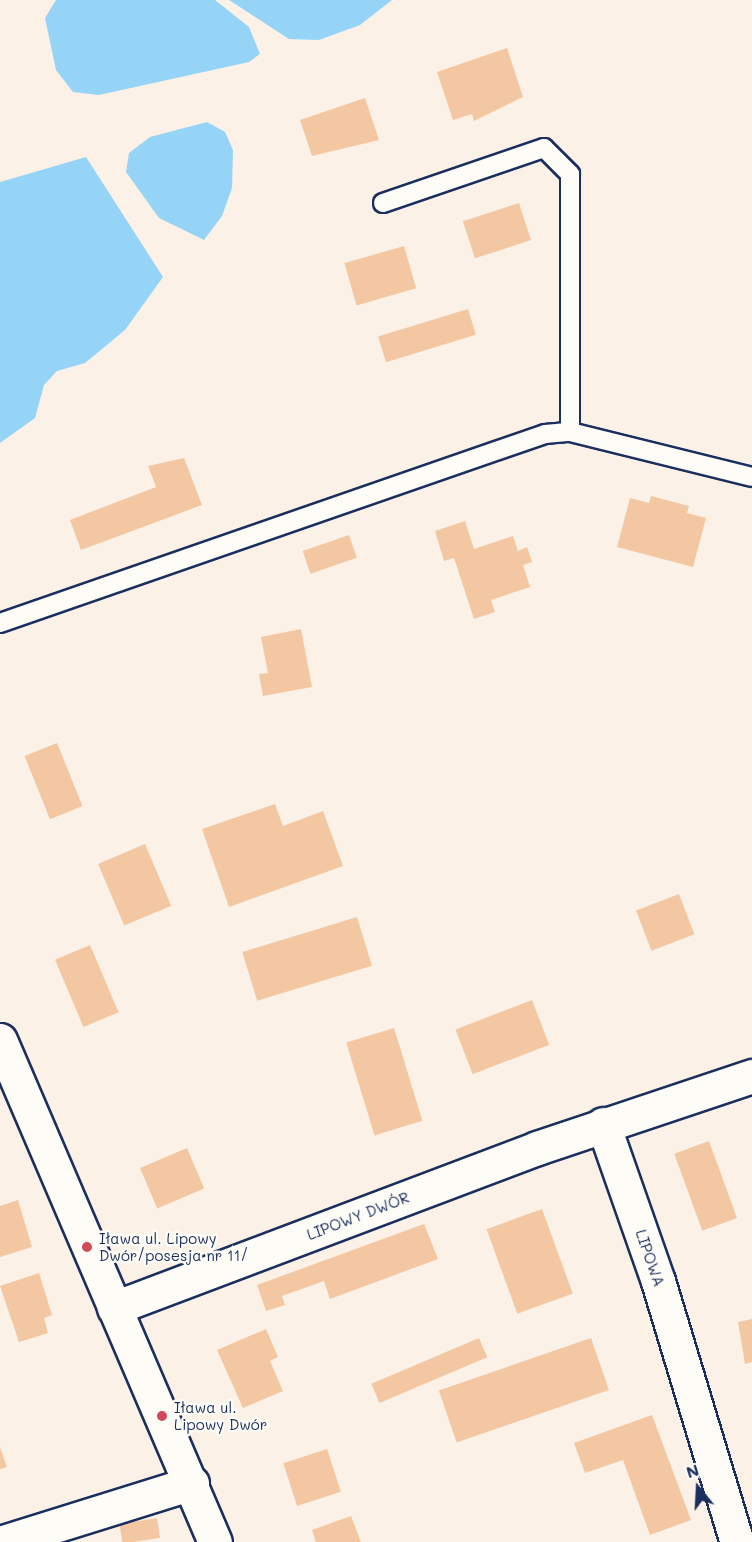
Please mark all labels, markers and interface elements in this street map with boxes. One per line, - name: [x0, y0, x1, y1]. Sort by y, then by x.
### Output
- street label: LIPOWY DWÓR: [304, 1188, 412, 1244]
- street label: LIPOWA: [632, 1227, 668, 1289]
- place label: Iława ul. Lipowy Dwór/posesja nr 11/: [99, 1229, 248, 1264]
- marker: Iława ul. Lipowy Dwór/posesja nr 11/: [80, 1240, 94, 1254]
- place label: Iława ul. Lipowy Dwór: [174, 1398, 267, 1433]
- marker: Iława ul. Lipowy Dwór: [155, 1409, 169, 1423]
- north arrow: [668, 1458, 728, 1518]
- text: N: [683, 1459, 701, 1482]

